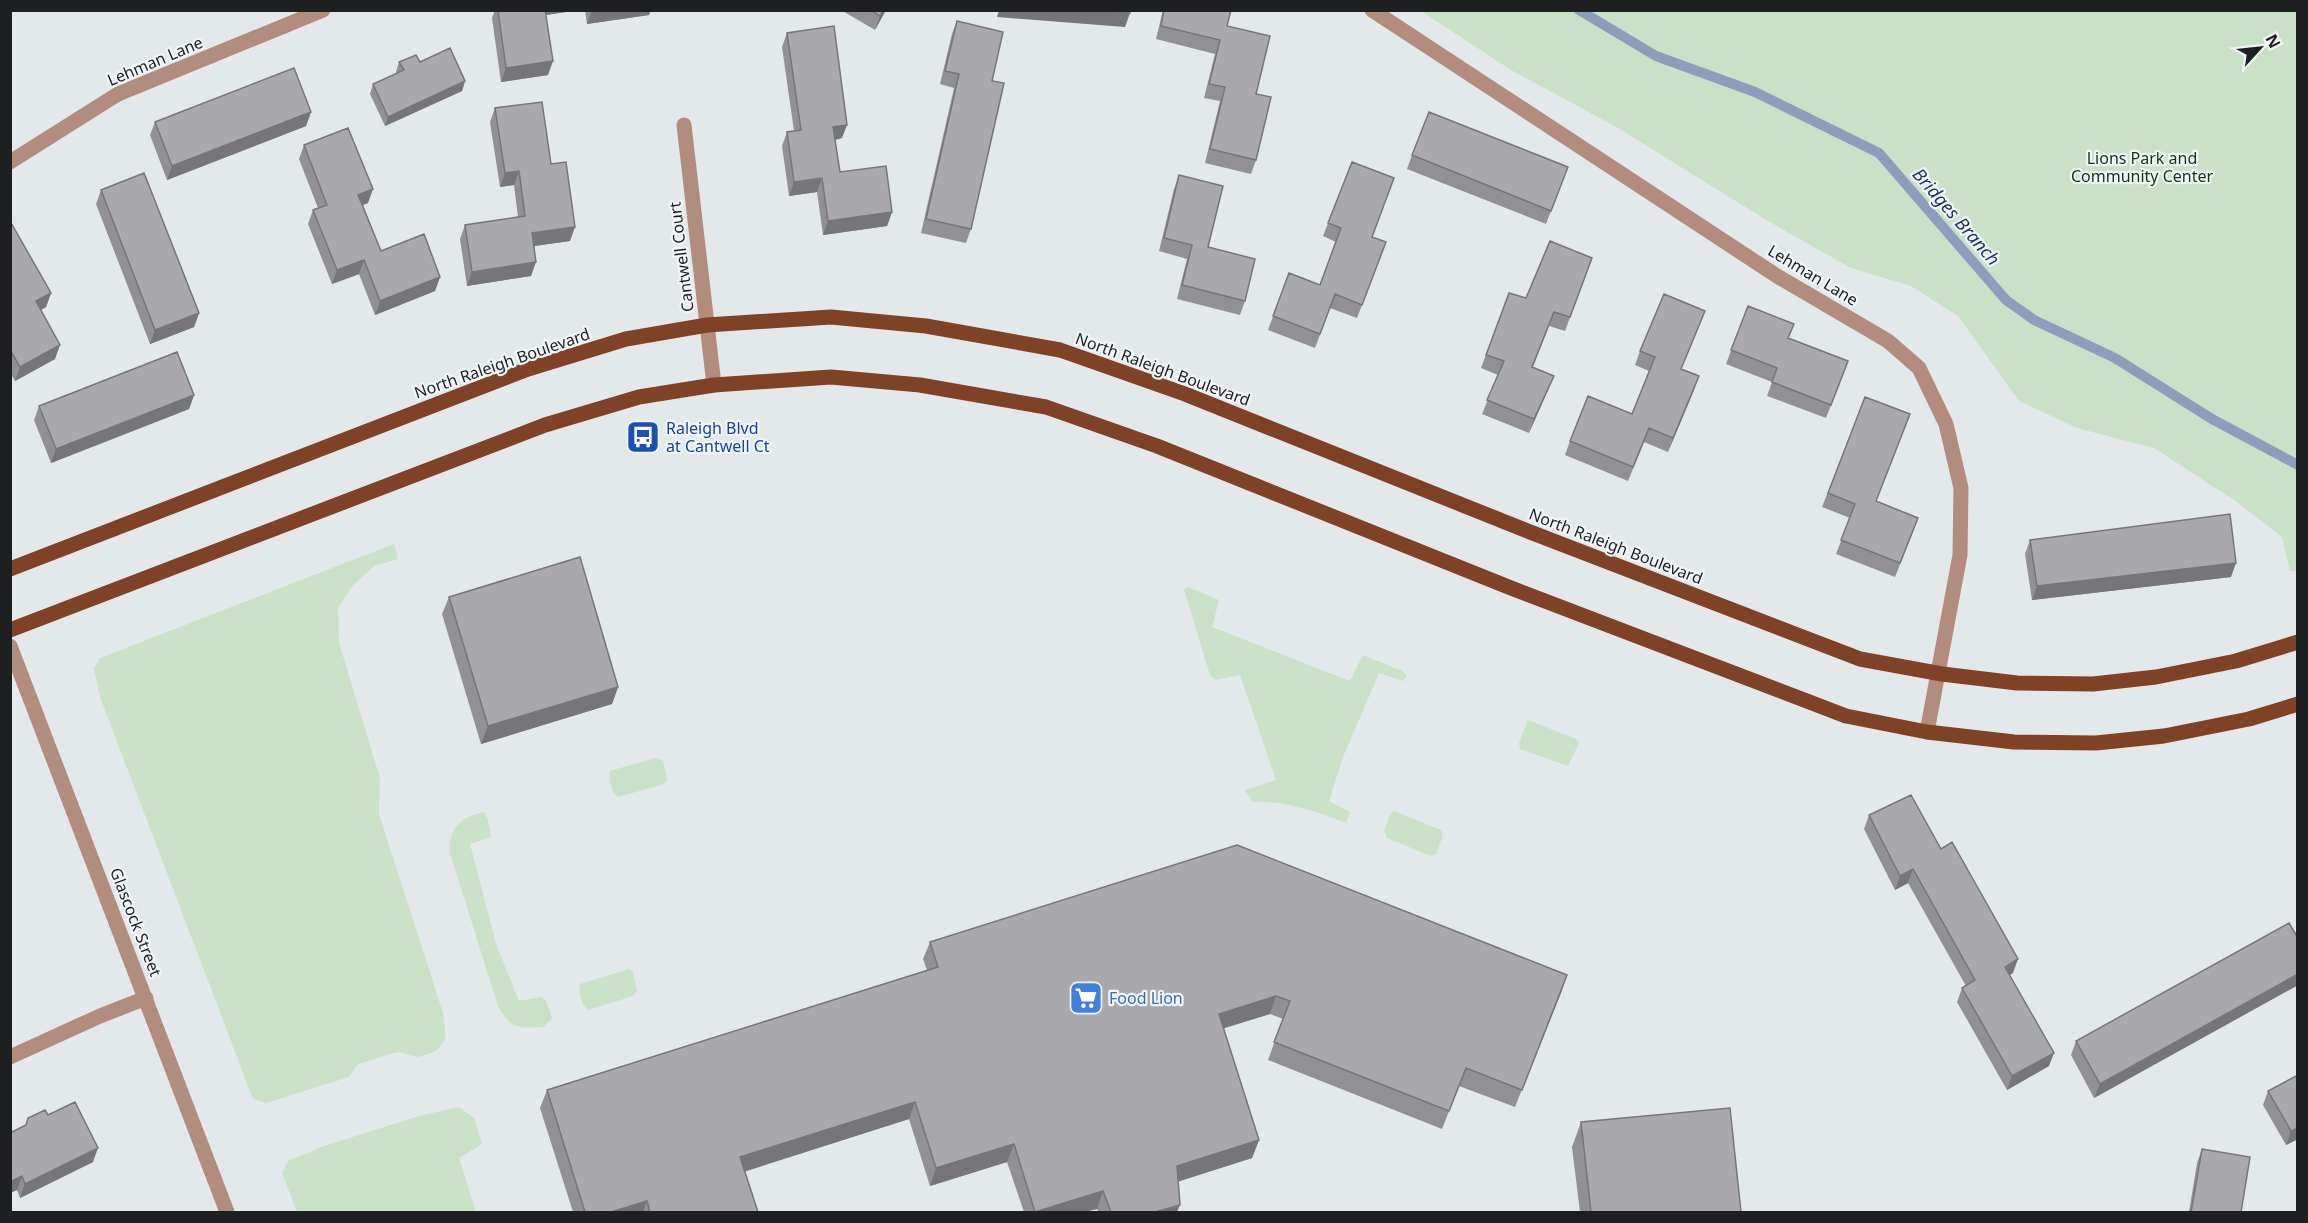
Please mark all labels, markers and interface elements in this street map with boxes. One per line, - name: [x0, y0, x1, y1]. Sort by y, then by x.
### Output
- north arrow: [2230, 18, 2290, 78]
- text: N: [2261, 30, 2286, 52]
- street label: Lehman Lane: [104, 31, 206, 91]
- park label: Lions Park and Community Center: [2071, 147, 2213, 187]
- water label: Bridges Branch: [1908, 163, 2006, 270]
- street label: Cantwell Court: [663, 200, 699, 313]
- street label: Lehman Lane: [1764, 239, 1862, 311]
- street label: North Raleigh Boulevard: [411, 323, 593, 403]
- street label: North Raleigh Boulevard: [1073, 327, 1253, 411]
- place label: Raleigh Blvd at Cantwell Ct: [666, 417, 770, 457]
- bus stop icon: Raleigh Blvd at Cantwell Ct: [625, 419, 661, 455]
- street label: North Raleigh Boulevard: [1526, 503, 1706, 589]
- street label: Glascock Street: [105, 864, 167, 980]
- supermarket icon: Food Lion: [1068, 980, 1104, 1016]
- place label: Food Lion: [1109, 987, 1183, 1009]

